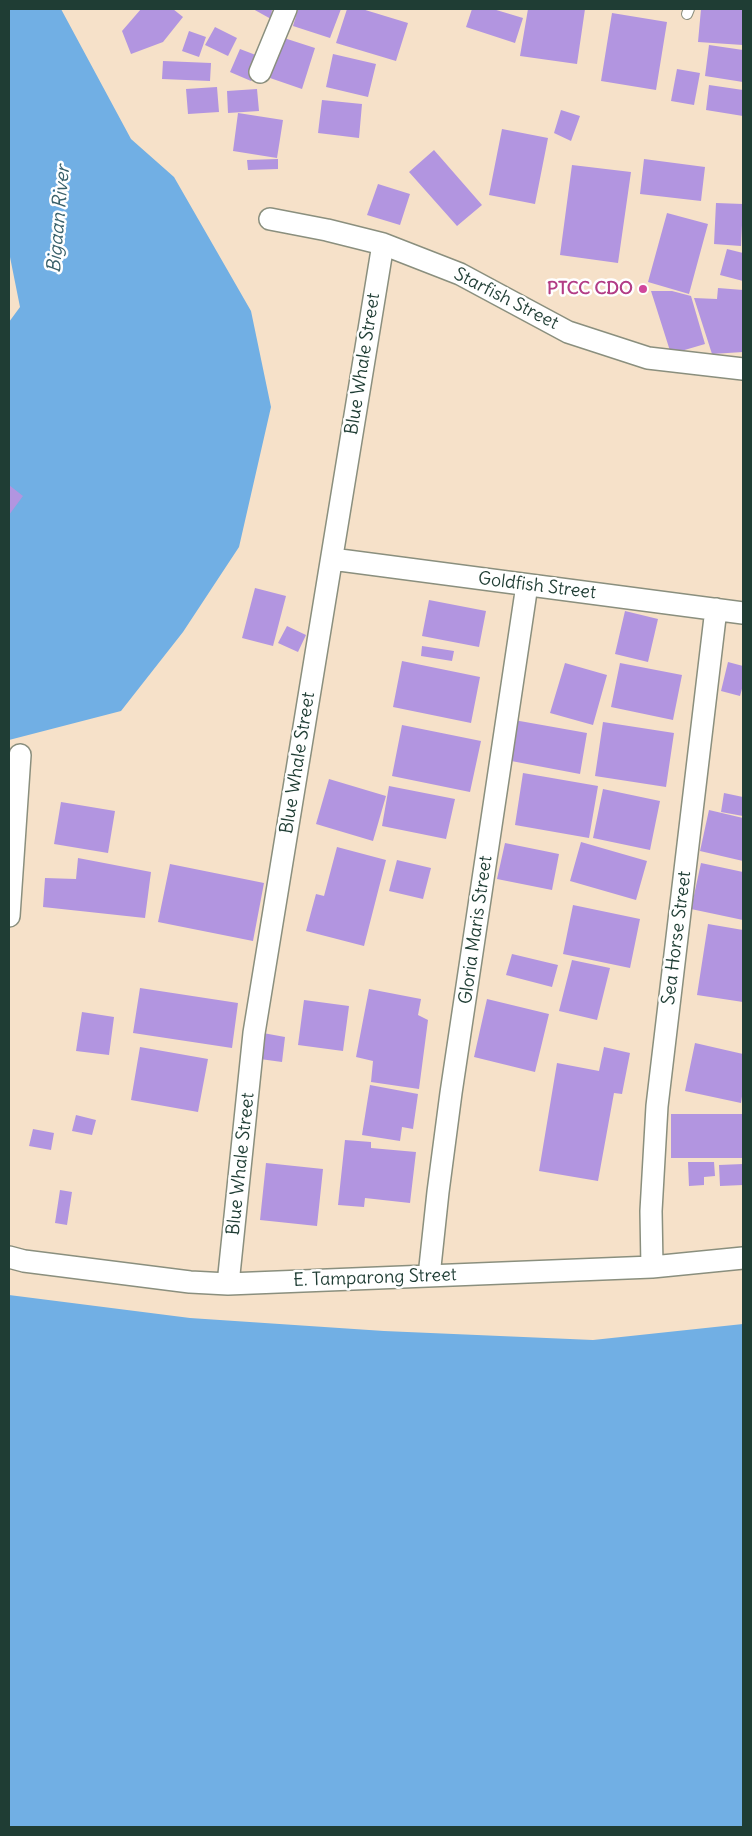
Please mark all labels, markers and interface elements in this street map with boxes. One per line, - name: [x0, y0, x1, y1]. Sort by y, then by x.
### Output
- water label: Bigaan River: [43, 164, 75, 274]
- street label: Starfish Street: [450, 263, 562, 335]
- place label: PTCC CDO: [547, 278, 633, 300]
- marker: PTCC CDO: [637, 283, 649, 295]
- street label: Blue Whale Street: [341, 292, 385, 436]
- street label: Goldfish Street: [477, 568, 597, 604]
- street label: Blue Whale Street: [276, 691, 320, 835]
- street label: Gloria Maris Street: [455, 854, 497, 1006]
- street label: Sea Horse Street: [658, 870, 696, 1006]
- street label: Blue Whale Street: [223, 1092, 259, 1236]
- street label: E. Tamparong Street: [293, 1264, 457, 1292]

